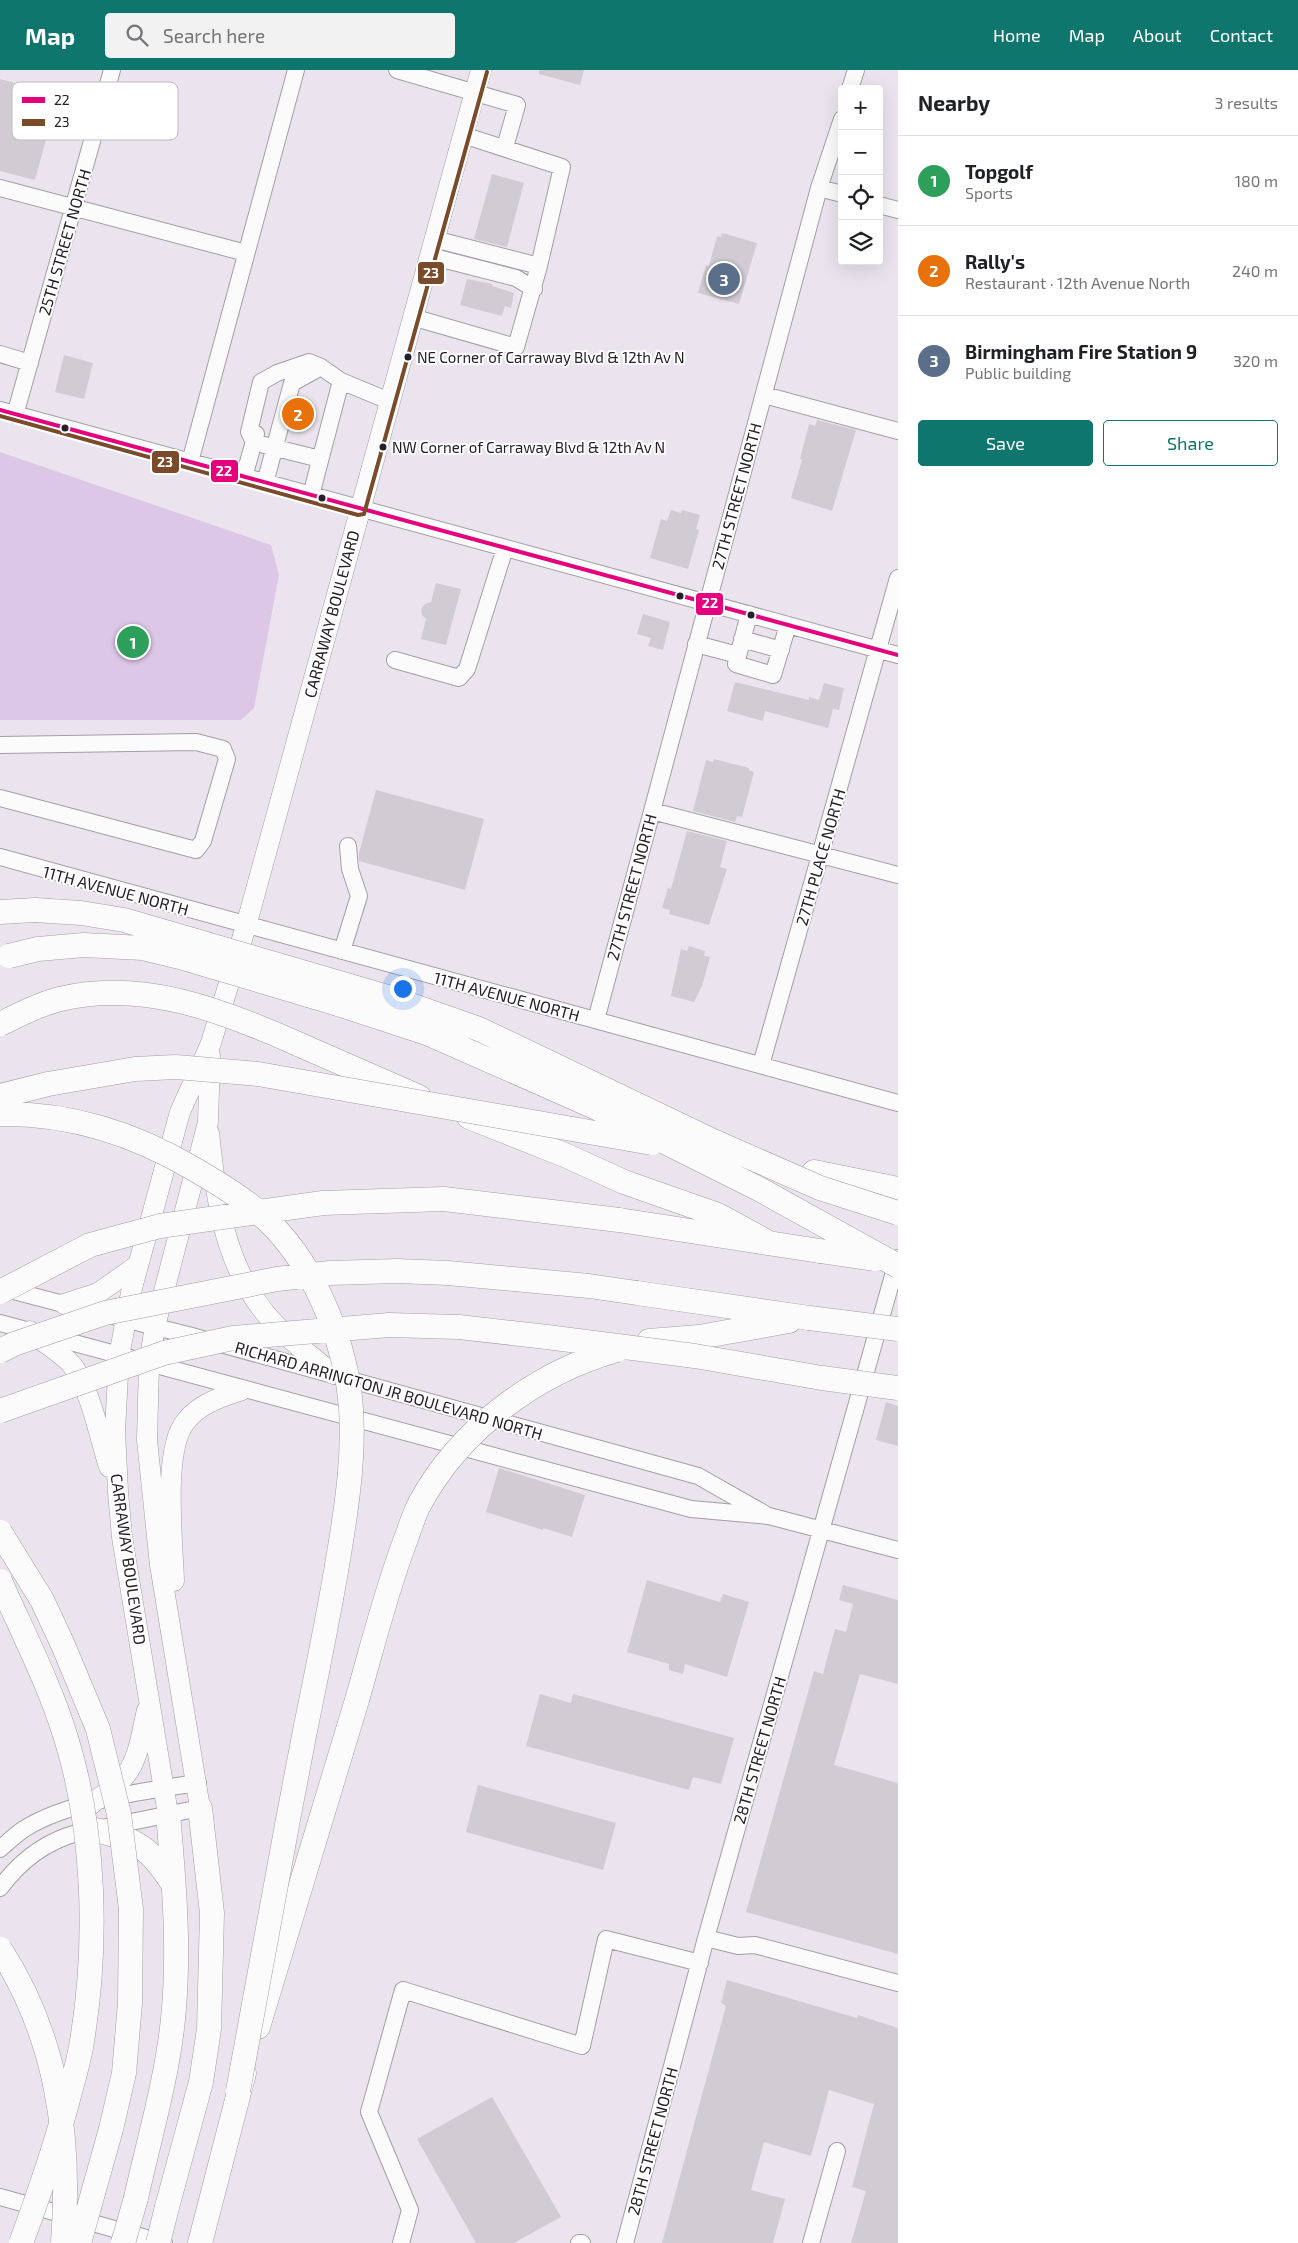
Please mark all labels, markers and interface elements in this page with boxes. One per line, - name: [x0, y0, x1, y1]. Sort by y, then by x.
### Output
- search box: [105, 13, 455, 58]
- text: Map: [25, 21, 75, 50]
- icon: search: [123, 21, 151, 49]
- text: Search here: [163, 24, 265, 47]
- text: Home: [993, 24, 1041, 46]
- text: Map: [1069, 24, 1105, 46]
- text: About: [1133, 24, 1182, 46]
- text: Contact: [1210, 24, 1273, 46]
- legend: [12, 82, 178, 140]
- map controls: [838, 85, 883, 265]
- button: +: [838, 85, 883, 130]
- text: Nearby: [918, 90, 990, 115]
- text: 22: [54, 91, 70, 108]
- text: 3 results: [1215, 93, 1278, 112]
- text: 23: [54, 113, 70, 130]
- button: −: [838, 130, 883, 175]
- text: Topgolf: [965, 160, 1033, 183]
- street label: 25TH STREET NORTH: [34, 167, 94, 317]
- text: 1: [931, 171, 937, 190]
- text: 180 m: [1235, 171, 1278, 190]
- button: locate: [838, 175, 883, 220]
- text: Sports: [965, 183, 1013, 202]
- button: layers: [838, 220, 883, 265]
- text: Rally's: [965, 250, 1025, 273]
- pin: 3: [708, 260, 740, 298]
- line badge: 23: [417, 261, 445, 285]
- text: 2: [929, 261, 939, 280]
- text: 240 m: [1232, 261, 1278, 280]
- text: 23: [423, 264, 439, 281]
- text: Restaurant · 12th Avenue North: [965, 273, 1190, 292]
- text: Birmingham Fire Station 9: [965, 340, 1197, 363]
- place label: NE Corner of Carraway Blvd & 12th Av N: [417, 348, 685, 366]
- text: 3: [929, 351, 939, 370]
- text: 320 m: [1233, 351, 1278, 370]
- marker: NE Corner of Carraway Blvd & 12th Av N: [403, 352, 413, 362]
- text: Public building: [965, 363, 1071, 382]
- pin: 2: [282, 395, 314, 433]
- button: Save: [918, 420, 1093, 466]
- button: Share: [1103, 420, 1278, 466]
- street label: 27TH STREET NORTH: [707, 421, 765, 571]
- unlabelled marker: [60, 423, 70, 433]
- place label: NW Corner of Carraway Blvd & 12th Av N: [392, 438, 665, 456]
- marker: NW Corner of Carraway Blvd & 12th Av N: [378, 442, 388, 452]
- line badge: 23: [151, 450, 180, 474]
- text: 23: [157, 453, 173, 470]
- line badge: 22: [210, 459, 239, 483]
- text: 22: [216, 462, 232, 479]
- unlabelled marker: [317, 493, 327, 503]
- street label: CARRAWAY BOULEVARD: [299, 528, 363, 700]
- unlabelled marker: [675, 591, 685, 601]
- line badge: 22: [695, 592, 724, 616]
- text: 22: [702, 594, 718, 611]
- unlabelled marker: [746, 610, 756, 620]
- pin: 1: [117, 623, 149, 661]
- street label: 27TH PLACE NORTH: [791, 786, 849, 928]
- street label: 27TH STREET NORTH: [602, 812, 660, 962]
- street label: 11TH AVENUE NORTH: [41, 861, 191, 919]
- street label: 11TH AVENUE NORTH: [432, 967, 582, 1025]
- your location: [390, 976, 416, 1002]
- street label: RICHARD ARRINGTON JR BOULEVARD NORTH: [233, 1337, 545, 1443]
- street label: CARRAWAY BOULEVARD: [108, 1472, 150, 1646]
- street label: 28TH STREET NORTH: [729, 1674, 789, 1826]
- street label: 28TH STREET NORTH: [623, 2065, 681, 2217]

